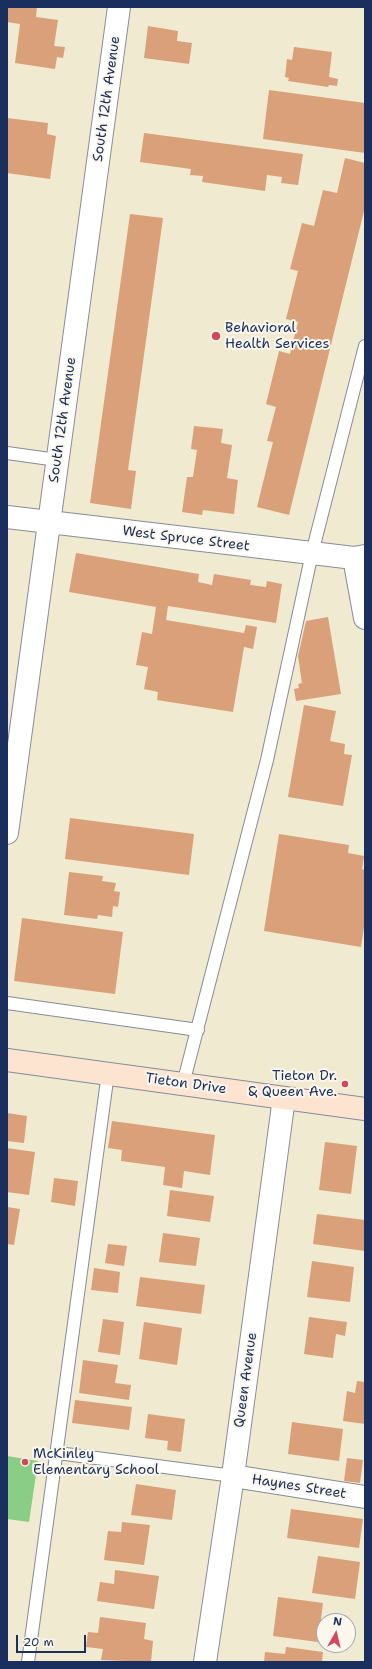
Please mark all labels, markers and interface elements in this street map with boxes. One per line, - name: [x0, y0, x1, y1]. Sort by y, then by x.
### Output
- street label: South 12th Avenue: [90, 35, 124, 163]
- place label: Behavioral Health Services: [225, 320, 329, 352]
- marker: Behavioral Health Services: [210, 330, 222, 342]
- street label: South 12th Avenue: [46, 356, 80, 484]
- street label: West Spruce Street: [121, 523, 251, 555]
- place label: Tieton Dr. & Queen Ave.: [248, 1068, 337, 1100]
- street label: Tieton Drive: [144, 1070, 228, 1098]
- marker: Tieton Dr. & Queen Ave.: [340, 1079, 350, 1089]
- street label: Queen Avenue: [231, 1331, 261, 1429]
- place label: McKinley Elementary School: [33, 1446, 159, 1478]
- marker: McKinley Elementary School: [20, 1457, 30, 1467]
- street label: Haynes Street: [250, 1471, 348, 1503]
- north arrow: [316, 1613, 356, 1653]
- text: N: [332, 1614, 343, 1630]
- scale bar: [18, 1627, 88, 1653]
- text: 20 m: [23, 1634, 54, 1650]

